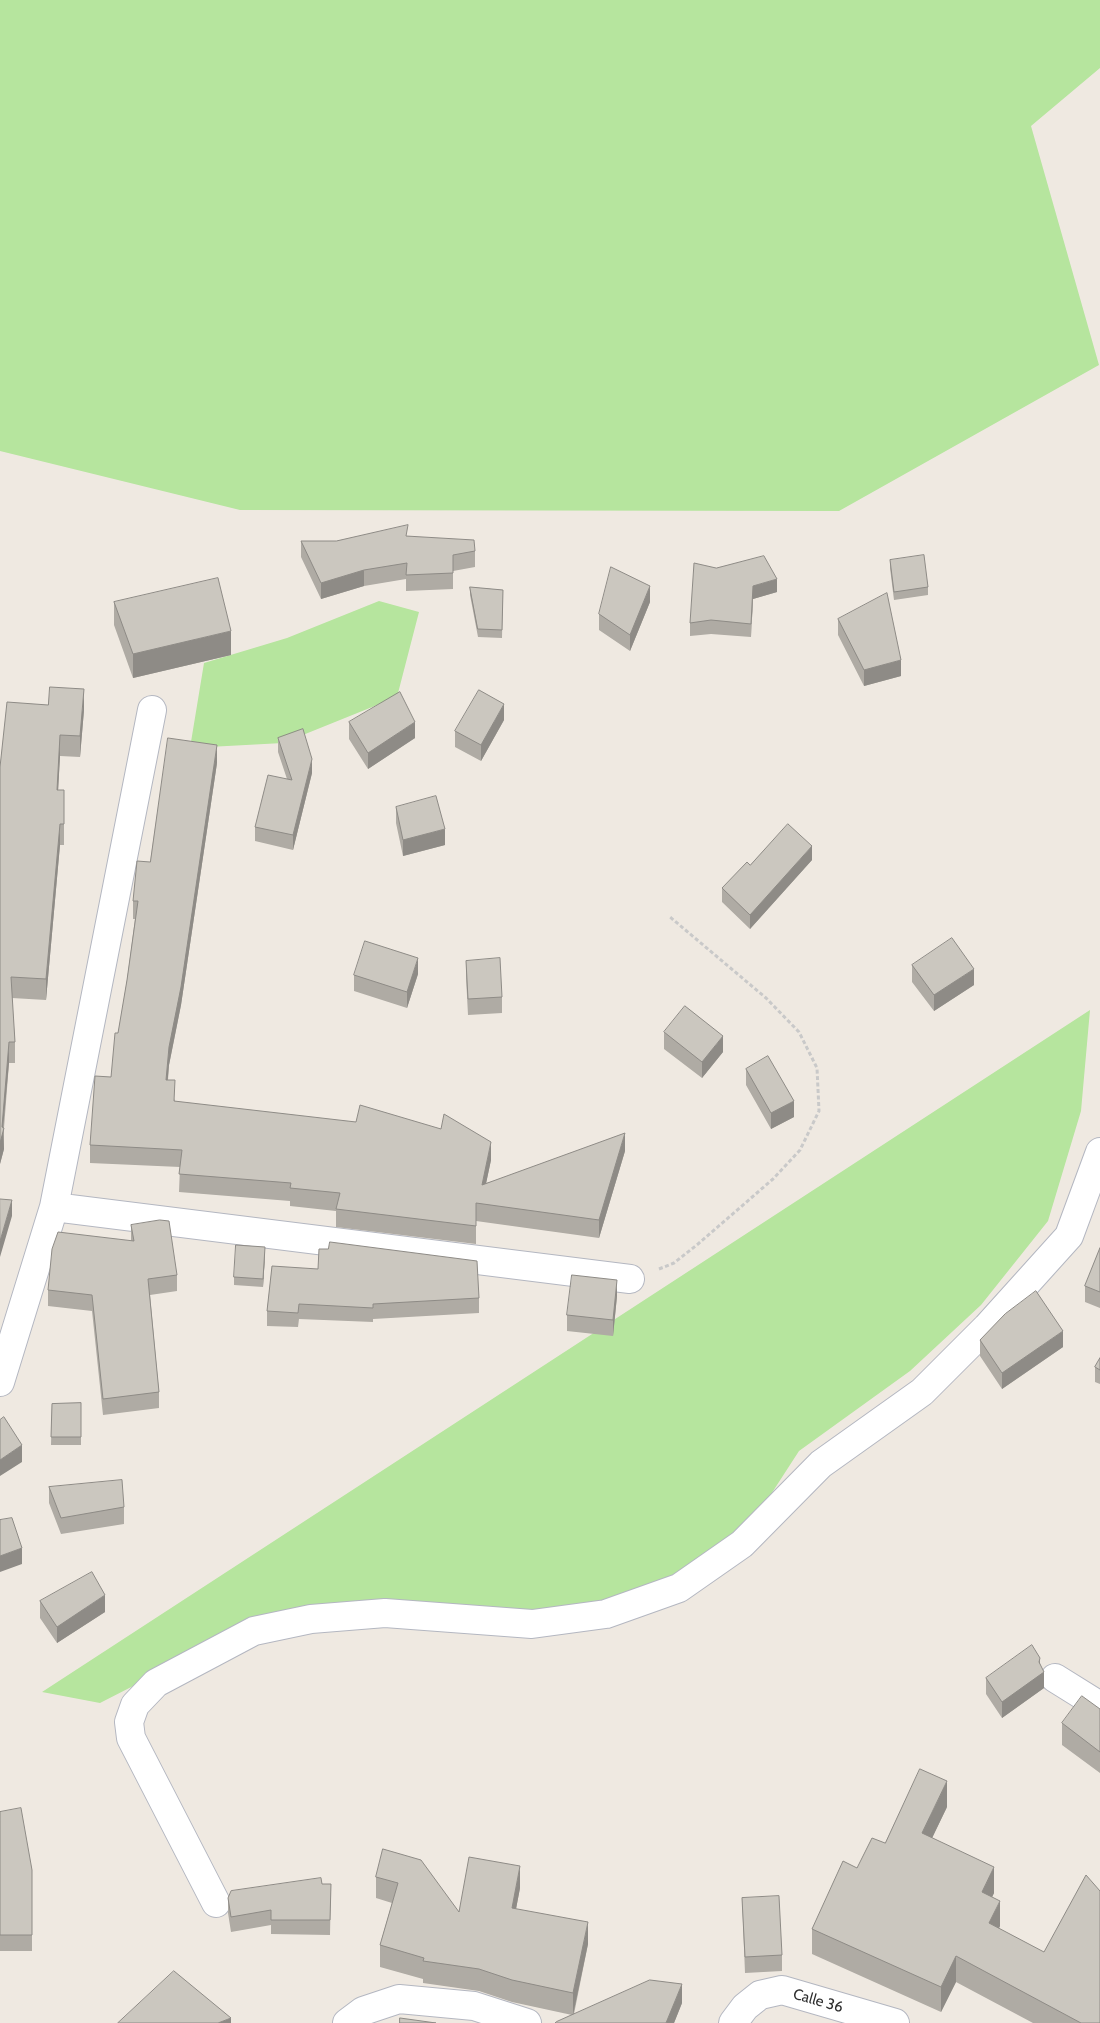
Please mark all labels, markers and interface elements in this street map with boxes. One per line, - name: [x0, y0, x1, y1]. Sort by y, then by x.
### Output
- street label: Calle 36: [791, 1985, 845, 2017]

